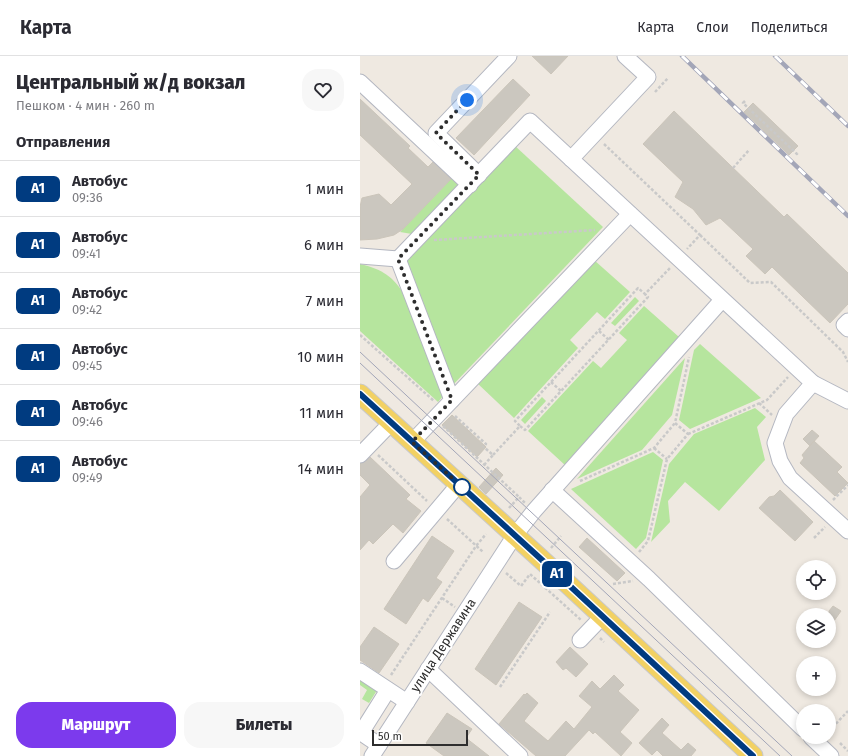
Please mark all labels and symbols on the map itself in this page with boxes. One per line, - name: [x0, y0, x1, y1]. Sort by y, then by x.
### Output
- your location: [457, 90, 477, 110]
- unlabelled marker: [453, 478, 471, 496]
- line badge: А1: [539, 561, 575, 587]
- street label: улица Державина: [407, 595, 479, 695]
- scale bar: [372, 728, 468, 747]

